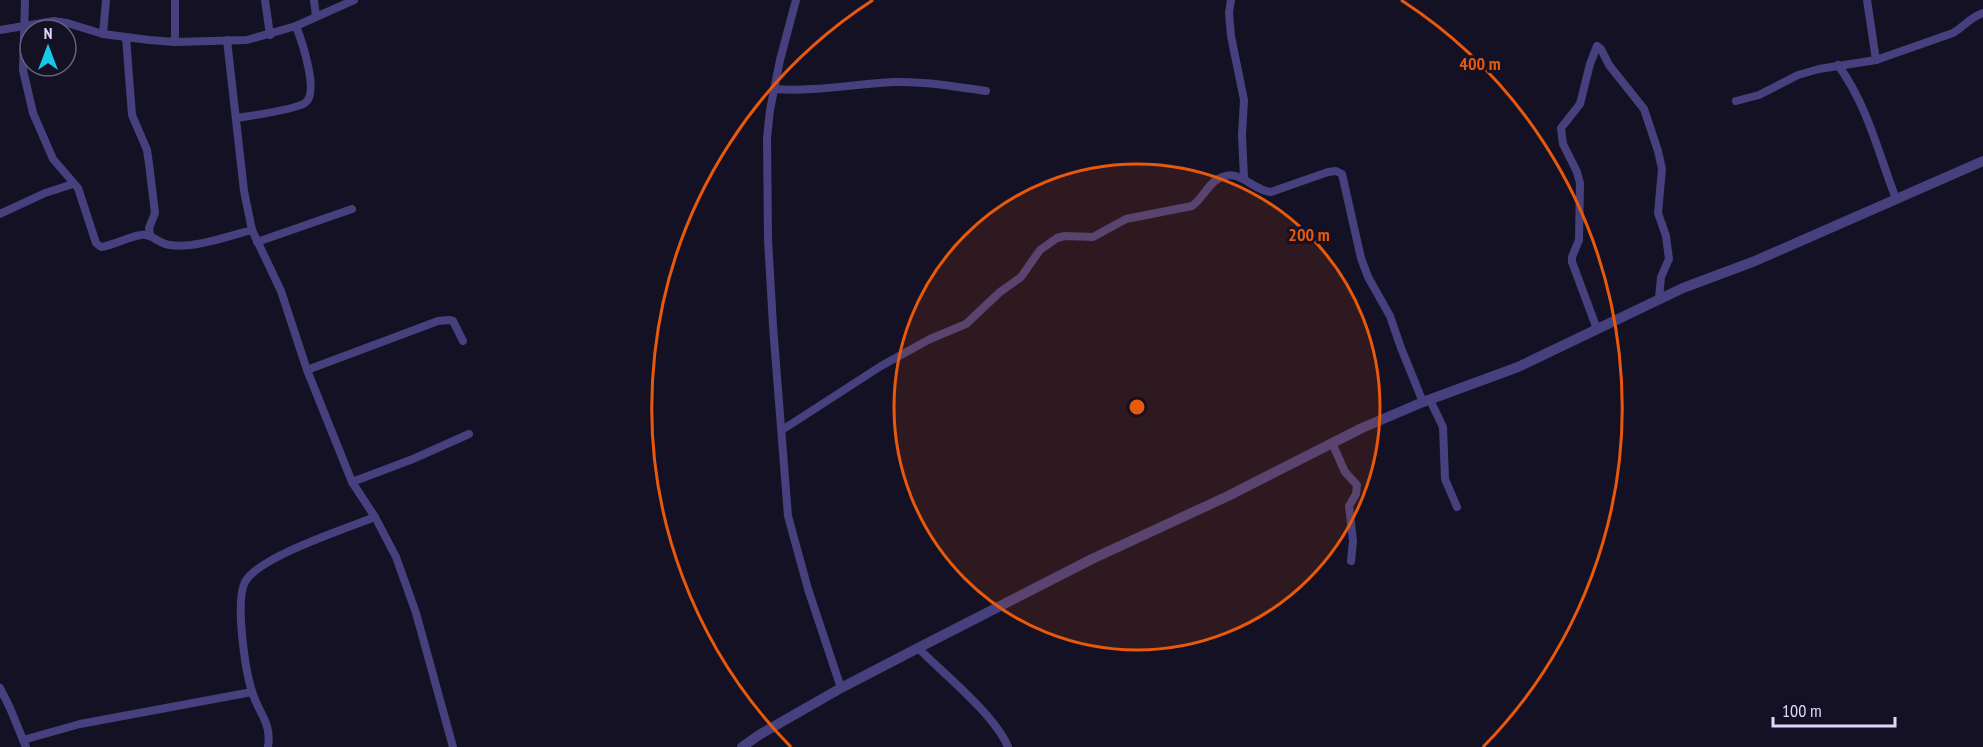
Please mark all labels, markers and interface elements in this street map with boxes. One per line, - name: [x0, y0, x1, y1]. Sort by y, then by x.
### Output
- north arrow: [18, 18, 78, 78]
- text: N: [44, 23, 52, 43]
- text: 400 m: [1459, 52, 1501, 75]
- text: 200 m: [1288, 223, 1330, 246]
- centre of rings: [1127, 397, 1147, 417]
- scale bar: [1773, 690, 1894, 728]
- text: 100 m: [1782, 699, 1822, 722]

